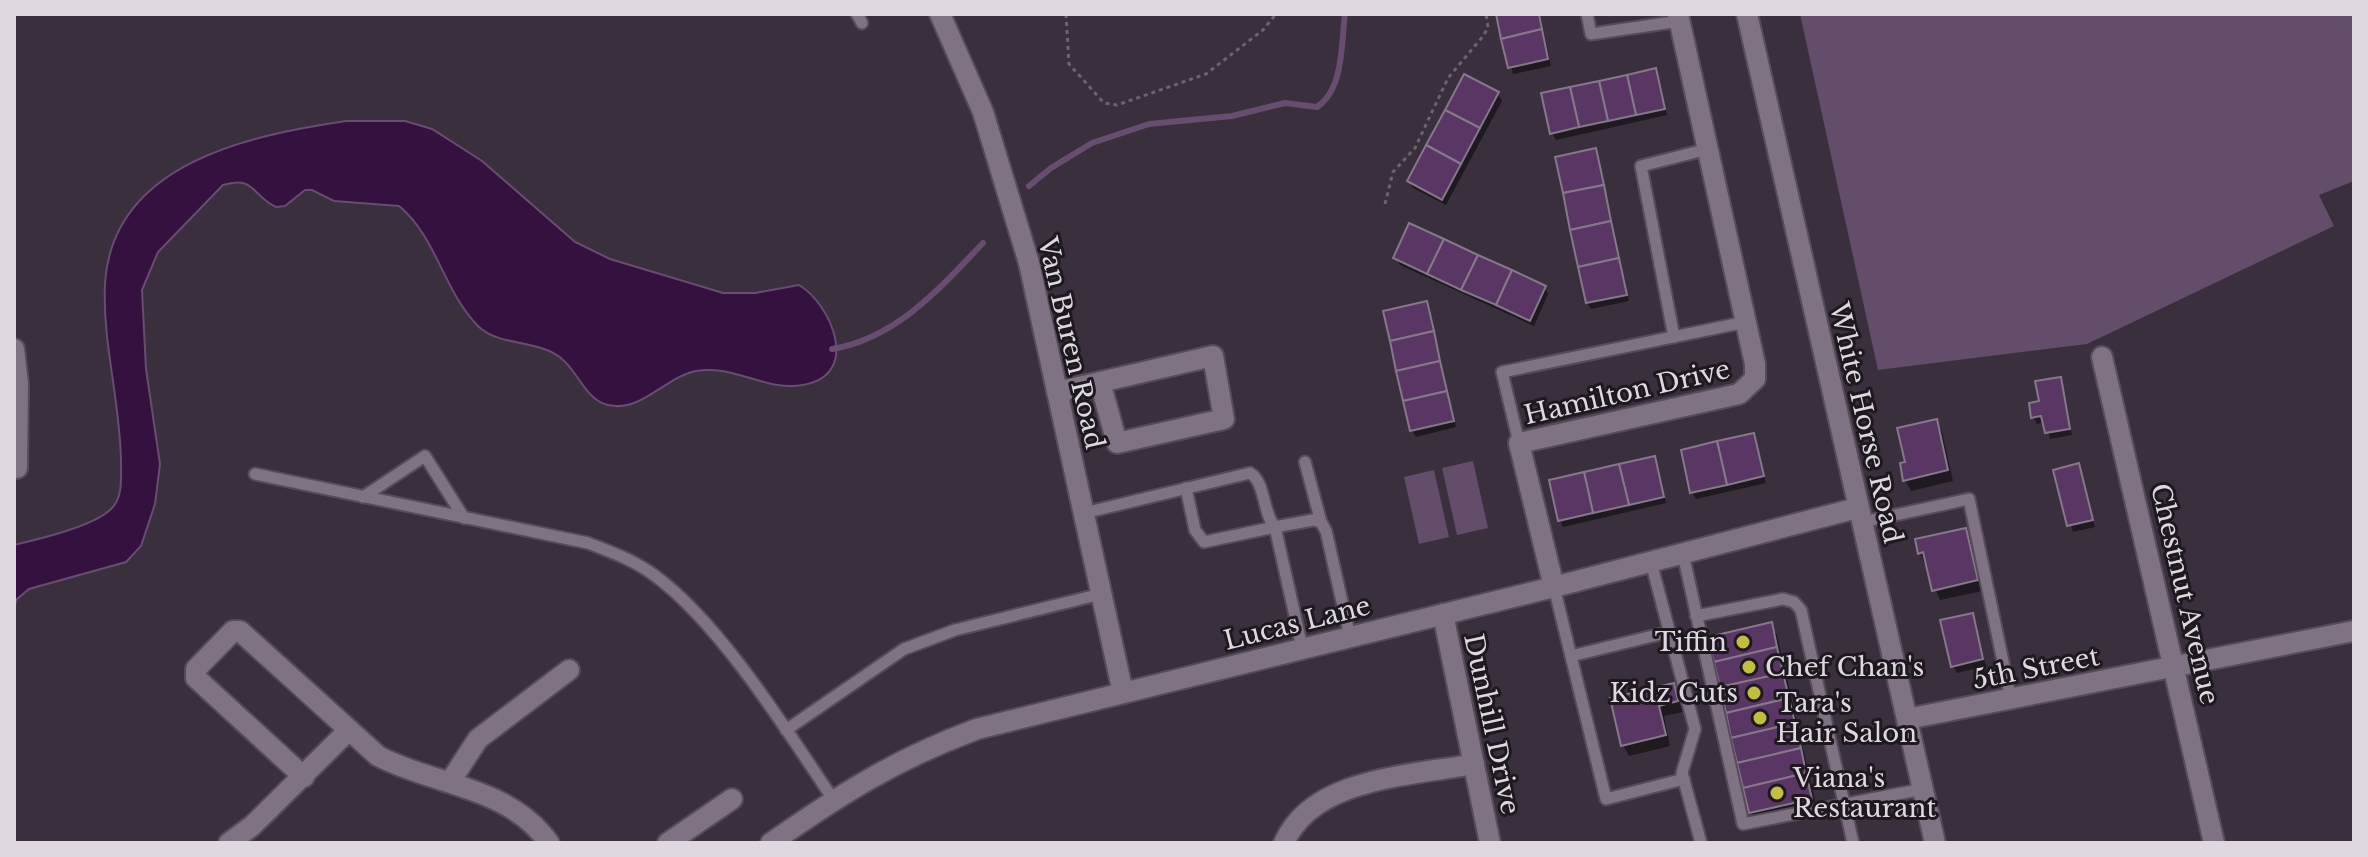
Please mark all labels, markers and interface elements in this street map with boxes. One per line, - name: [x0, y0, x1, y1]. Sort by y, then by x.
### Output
- street label: Van Buren Road: [1031, 233, 1111, 452]
- street label: White Horse Road: [1823, 299, 1909, 547]
- street label: Hamilton Drive: [1521, 353, 1733, 431]
- street label: Chestnut Avenue: [2144, 480, 2226, 708]
- street label: Lucas Lane: [1220, 589, 1374, 657]
- place label: Tiffin: [1655, 626, 1727, 658]
- street label: Dunhill Drive: [1457, 631, 1527, 817]
- marker: Tiffin: [1734, 633, 1752, 651]
- street label: 5th Street: [1970, 640, 2102, 696]
- place label: Chef Chan's: [1765, 651, 1924, 683]
- marker: Chef Chan's: [1740, 658, 1758, 676]
- place label: Kidz Cuts: [1609, 677, 1738, 709]
- marker: Kidz Cuts: [1745, 684, 1763, 702]
- place label: Tara's Hair Salon: [1776, 687, 1917, 749]
- marker: Tara's Hair Salon: [1751, 709, 1769, 727]
- place label: Viana's Restaurant: [1792, 762, 1936, 824]
- marker: Viana's Restaurant: [1768, 784, 1786, 802]

